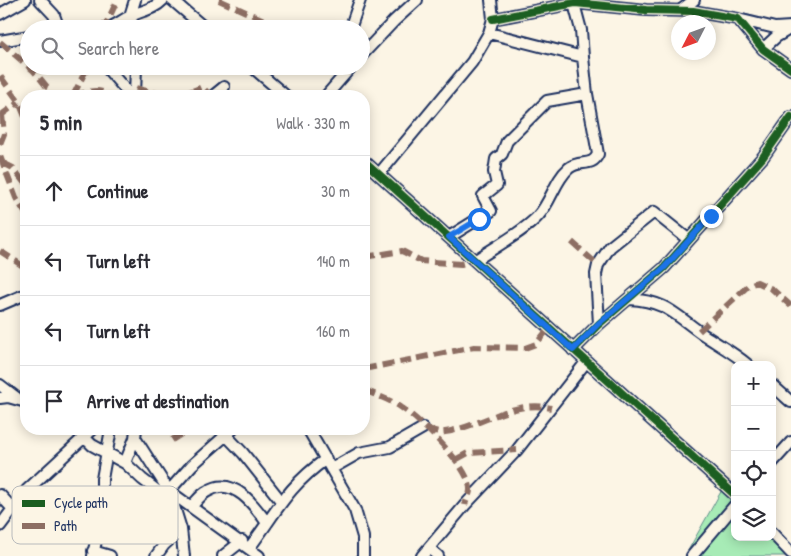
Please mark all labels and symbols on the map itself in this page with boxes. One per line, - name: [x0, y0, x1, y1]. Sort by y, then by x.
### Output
- north arrow: [671, 15, 716, 60]
- route end: [700, 205, 723, 228]
- route start: [468, 208, 491, 231]
- legend: [12, 486, 178, 544]
- text: Cycle path: [54, 493, 108, 513]
- text: Path: [54, 516, 77, 535]

